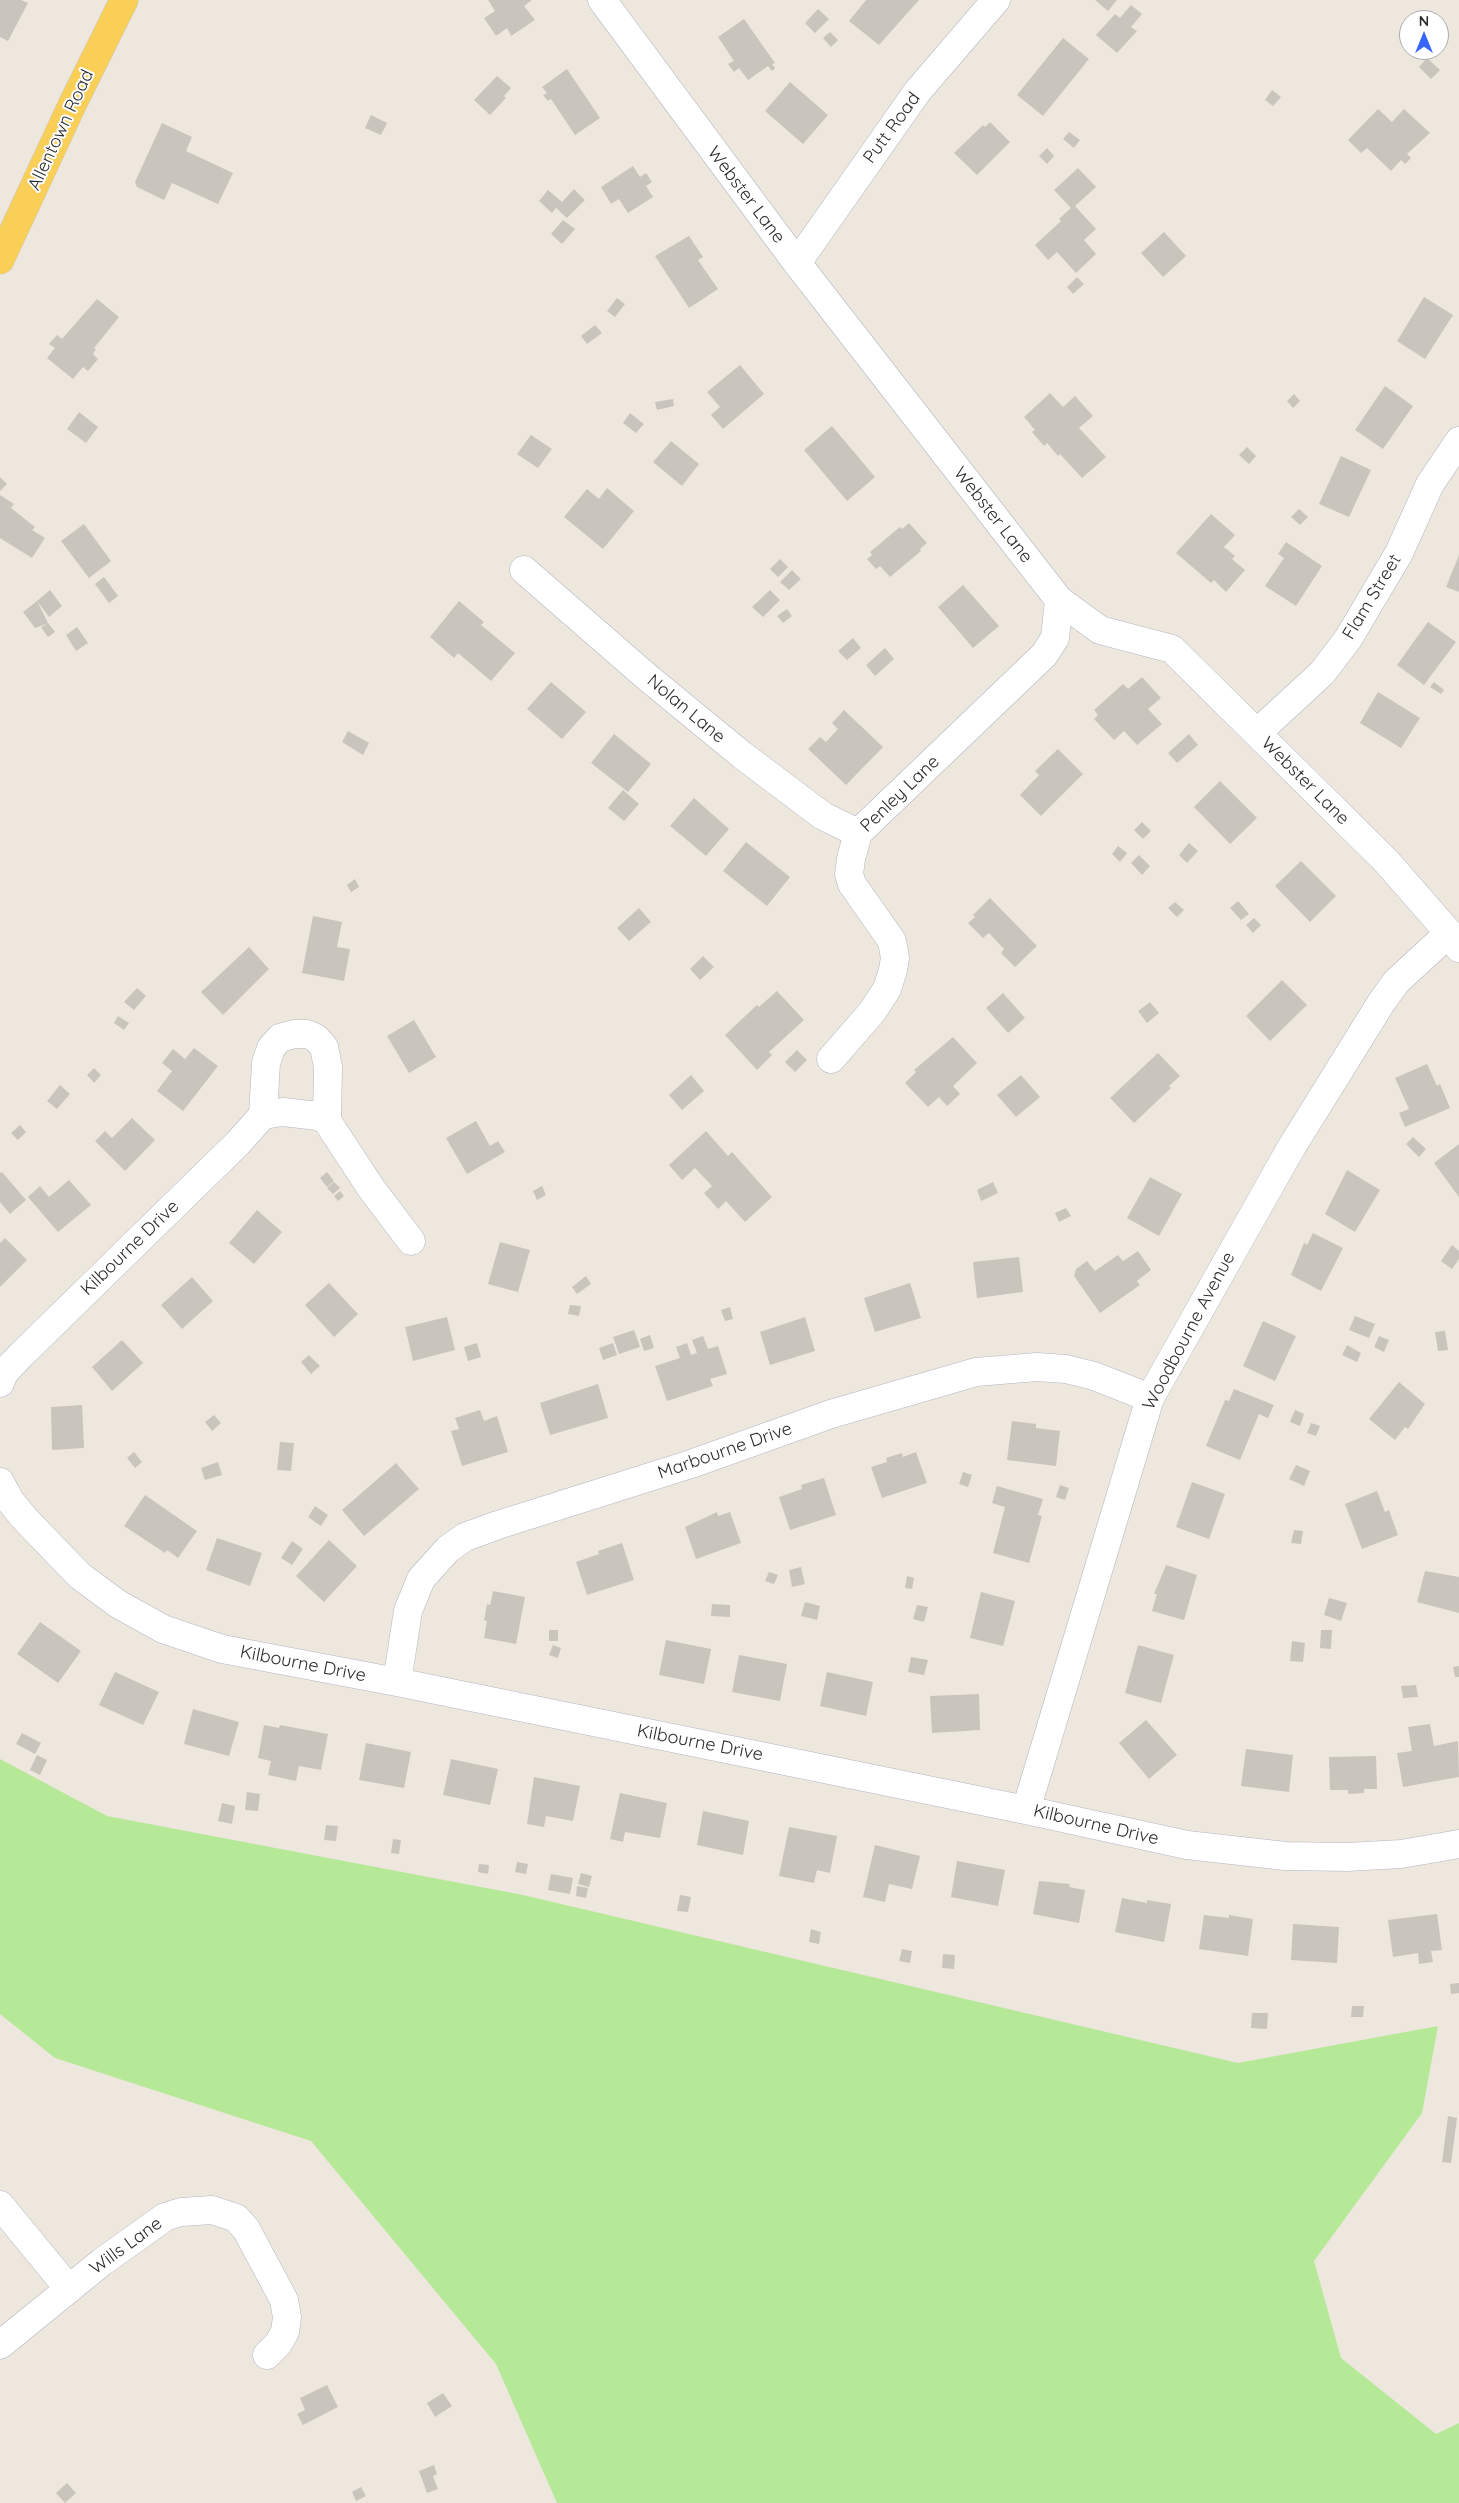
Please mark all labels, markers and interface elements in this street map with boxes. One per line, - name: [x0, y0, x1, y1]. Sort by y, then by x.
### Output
- north arrow: [1399, 10, 1449, 60]
- text: N: [1419, 12, 1429, 30]
- street label: Allentown Road: [24, 66, 98, 194]
- street label: Putt Road: [859, 88, 925, 168]
- street label: Webster Lane: [703, 142, 789, 248]
- street label: Webster Lane: [949, 463, 1037, 567]
- street label: Flam Street: [1338, 550, 1406, 644]
- street label: Nolan Lane: [643, 670, 729, 748]
- street label: Webster Lane: [1256, 732, 1354, 830]
- street label: Penley Lane: [856, 751, 944, 837]
- street label: Kilbourne Drive: [76, 1196, 184, 1300]
- street label: Woodbourne Avenue: [1138, 1248, 1240, 1414]
- street label: Marbourne Drive: [655, 1418, 795, 1484]
- street label: Kilbourne Drive: [238, 1641, 368, 1687]
- street label: Kilbourne Drive: [635, 1720, 765, 1766]
- street label: Kilbourne Drive: [1031, 1800, 1161, 1850]
- street label: Wills Lane: [86, 2213, 166, 2279]

